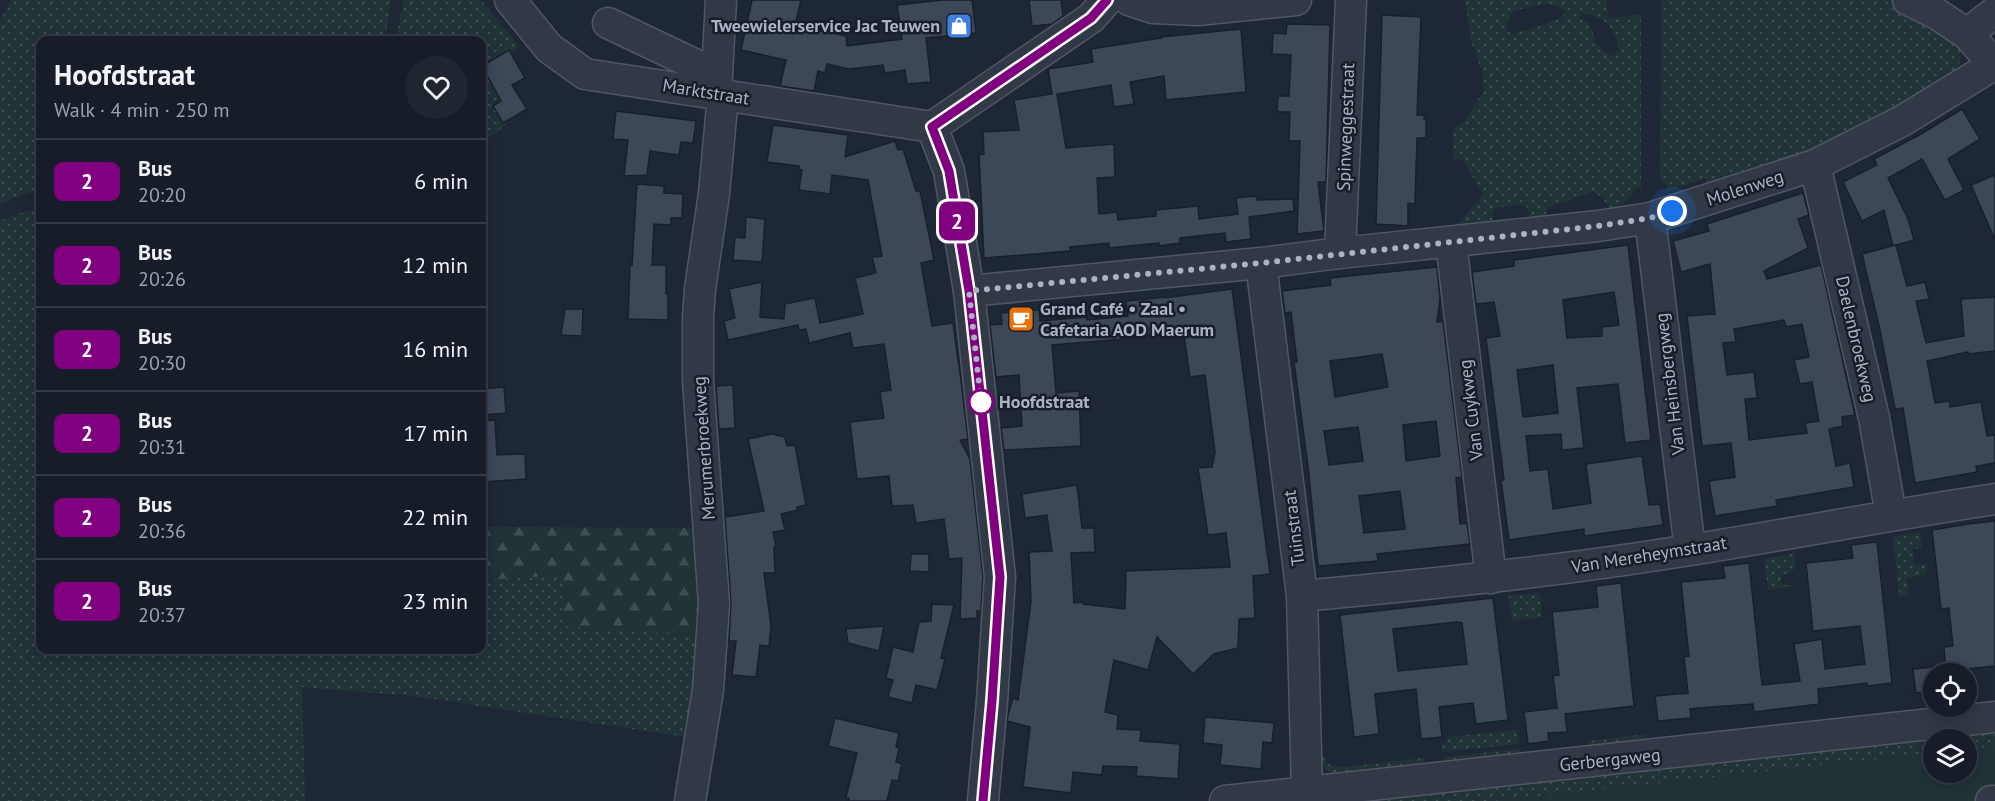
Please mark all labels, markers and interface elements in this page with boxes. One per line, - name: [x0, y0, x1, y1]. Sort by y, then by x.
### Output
- shop icon: Tweewielerservice Jac Teuwen: [944, 11, 974, 41]
- place label: Tweewielerservice Jac Teuwen: [711, 14, 940, 37]
- text: Hoofdstraat: [54, 56, 195, 93]
- button: heart: [405, 56, 468, 119]
- street label: Spinweggestraat: [1332, 63, 1359, 191]
- street label: Marktstraat: [661, 73, 751, 110]
- text: Walk · 4 min · 250 m: [54, 97, 230, 123]
- text: Bus: [138, 154, 172, 182]
- street label: Molenweg: [1703, 164, 1786, 211]
- text: 6 min: [414, 167, 468, 195]
- text: 2: [81, 168, 93, 195]
- text: 20:20: [138, 182, 186, 208]
- your location: [1657, 196, 1687, 226]
- line badge: 2: [938, 202, 976, 240]
- text: 2: [951, 208, 963, 235]
- text: Bus: [138, 238, 172, 266]
- text: 12 min: [402, 251, 468, 279]
- text: 2: [81, 252, 93, 279]
- text: 20:26: [138, 266, 186, 292]
- street label: Daelenbroekweg: [1831, 273, 1882, 404]
- place label: Grand Café • Zaal • Cafetaria AOD Maerum: [1040, 297, 1214, 341]
- cafe icon: Grand Café • Zaal • Cafetaria AOD Maerum: [1006, 304, 1036, 334]
- street label: Van Heinsbergweg: [1649, 312, 1690, 457]
- text: Bus: [138, 322, 172, 350]
- text: 16 min: [402, 335, 468, 363]
- text: 2: [81, 336, 93, 363]
- text: 20:30: [138, 350, 186, 376]
- street label: Van Cuykweg: [1453, 358, 1488, 463]
- street label: Merumerbroekweg: [687, 375, 720, 521]
- marker: Hoofdstraat: [968, 389, 994, 415]
- place label: Hoofdstraat: [999, 390, 1090, 413]
- text: Bus: [138, 406, 172, 434]
- text: 17 min: [404, 419, 468, 447]
- text: 2: [81, 420, 93, 447]
- text: 20:31: [138, 434, 186, 460]
- street label: Tuinstraat: [1277, 489, 1310, 567]
- text: Bus: [138, 490, 172, 518]
- text: 22 min: [402, 503, 468, 531]
- text: 2: [81, 504, 93, 531]
- text: 20:36: [138, 518, 186, 544]
- street label: Van Mereheymstraat: [1569, 531, 1728, 578]
- text: Bus: [138, 574, 172, 602]
- text: 23 min: [402, 587, 468, 615]
- text: 2: [81, 588, 93, 615]
- text: 20:37: [138, 602, 186, 628]
- map controls: [1923, 663, 1977, 783]
- button: locate: [1923, 663, 1977, 717]
- button: layers: [1923, 729, 1977, 783]
- street label: Gerbergaweg: [1558, 743, 1662, 776]

